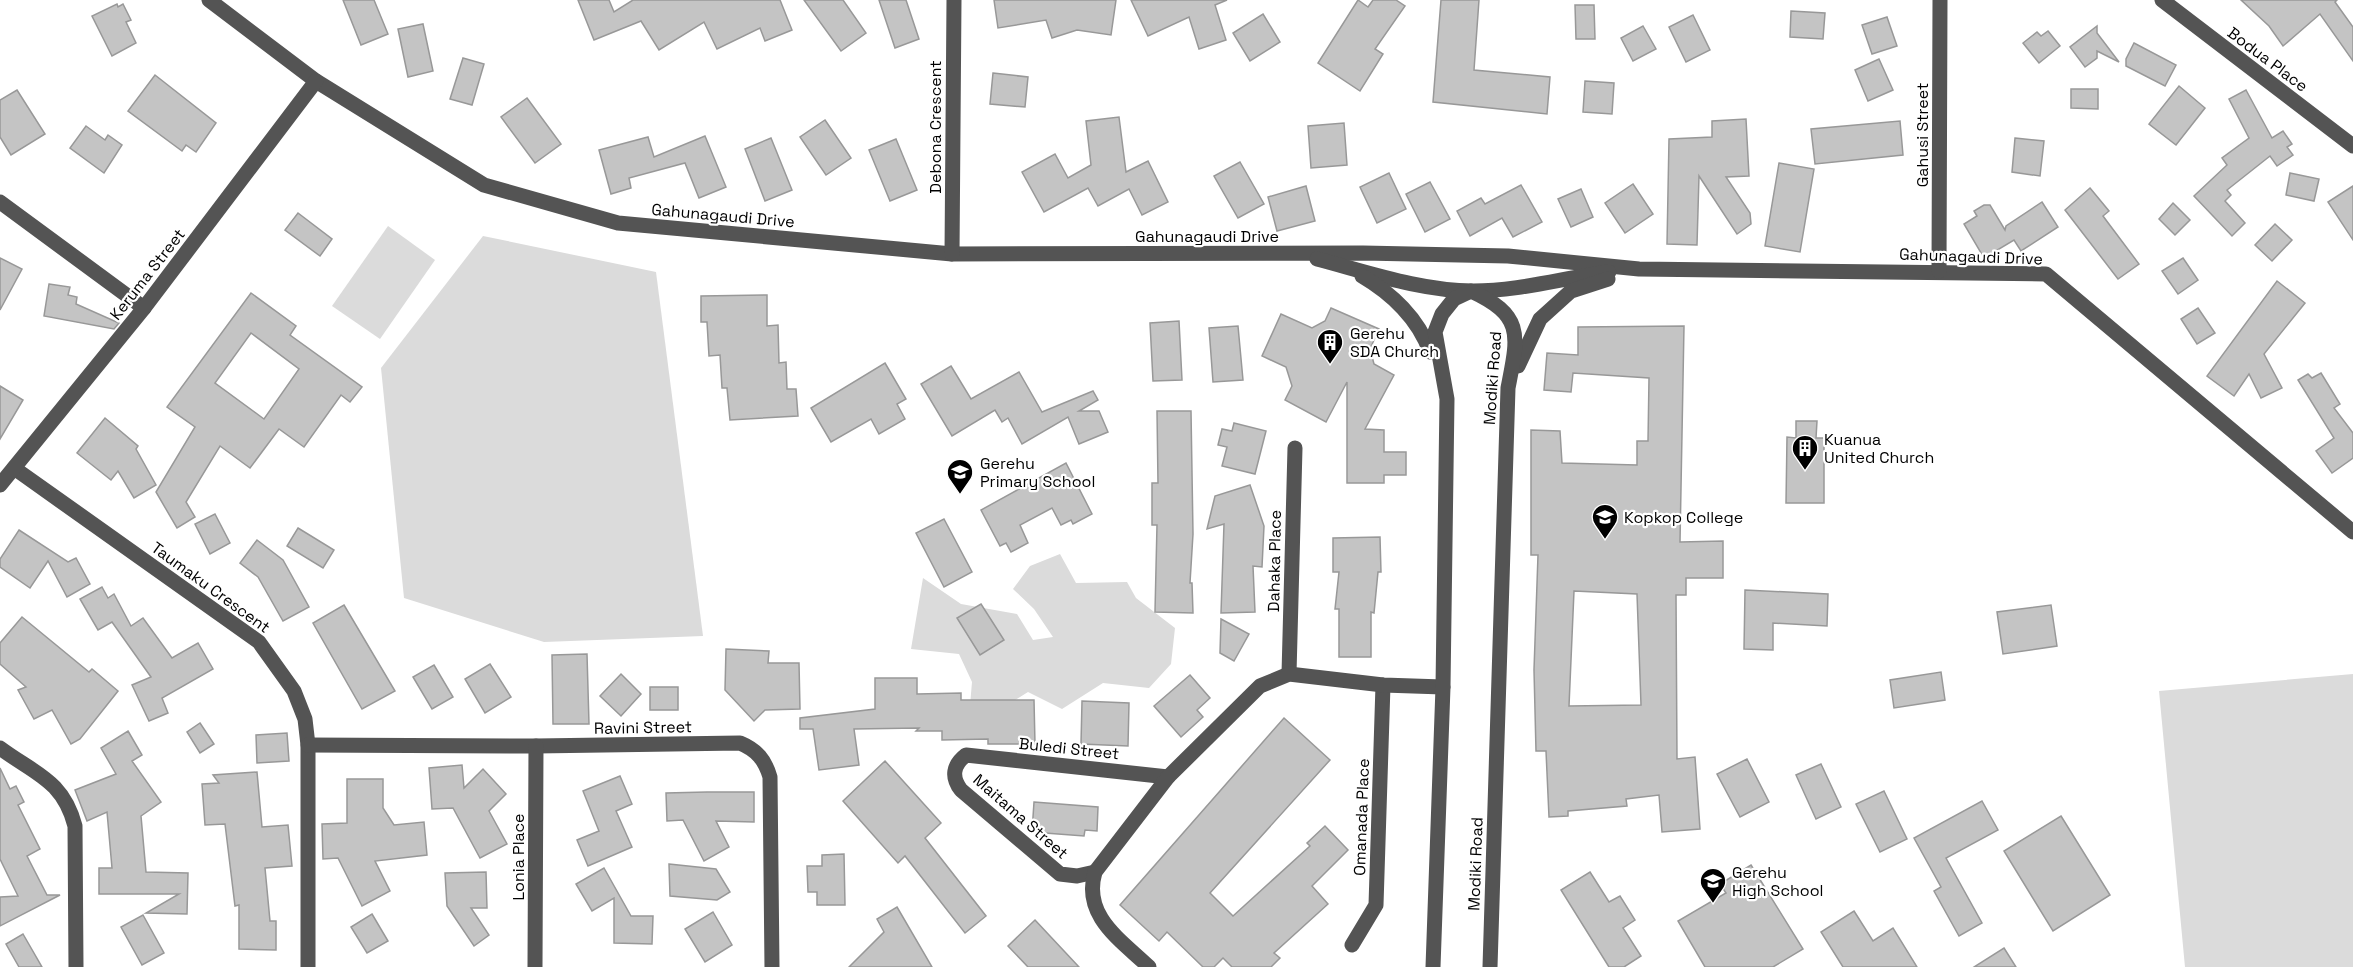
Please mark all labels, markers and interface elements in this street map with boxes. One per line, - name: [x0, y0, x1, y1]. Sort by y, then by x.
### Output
- street label: Bodua Place: [2223, 22, 2312, 97]
- street label: Debona Crescent: [925, 60, 946, 194]
- street label: Gahusi Street: [1912, 83, 1933, 187]
- street label: Gahunagaudi Drive: [650, 199, 795, 232]
- street label: Keruma Street: [105, 224, 190, 324]
- street label: Gahunagaudi Drive: [1135, 226, 1279, 247]
- street label: Gahunagaudi Drive: [1899, 243, 2043, 270]
- place label: Gerehu SDA Church: [1350, 323, 1439, 362]
- building icon: Gerehu SDA Church: [1315, 327, 1345, 365]
- street label: Modiki Road: [1479, 330, 1506, 426]
- place label: Kuanua United Church: [1824, 429, 1934, 468]
- building icon: Kuanua United Church: [1790, 433, 1820, 471]
- place label: Gerehu Primary School: [980, 453, 1095, 492]
- school or university icon: Gerehu Primary School: [945, 457, 975, 495]
- school or university icon: Kopkop College: [1590, 502, 1620, 540]
- place label: Kopkop College: [1624, 507, 1743, 528]
- street label: Dahaka Place: [1263, 510, 1286, 612]
- street label: Taumaku Crescent: [147, 537, 274, 638]
- street label: Ravini Street: [594, 716, 692, 739]
- street label: Buledi Street: [1018, 733, 1120, 764]
- street label: Omanada Place: [1349, 758, 1374, 876]
- street label: Maitama Street: [969, 769, 1073, 863]
- street label: Lonia Place: [508, 813, 529, 901]
- street label: Modiki Road: [1463, 817, 1488, 911]
- place label: Gerehu High School: [1732, 862, 1823, 901]
- school or university icon: Gerehu High School: [1698, 866, 1728, 904]

